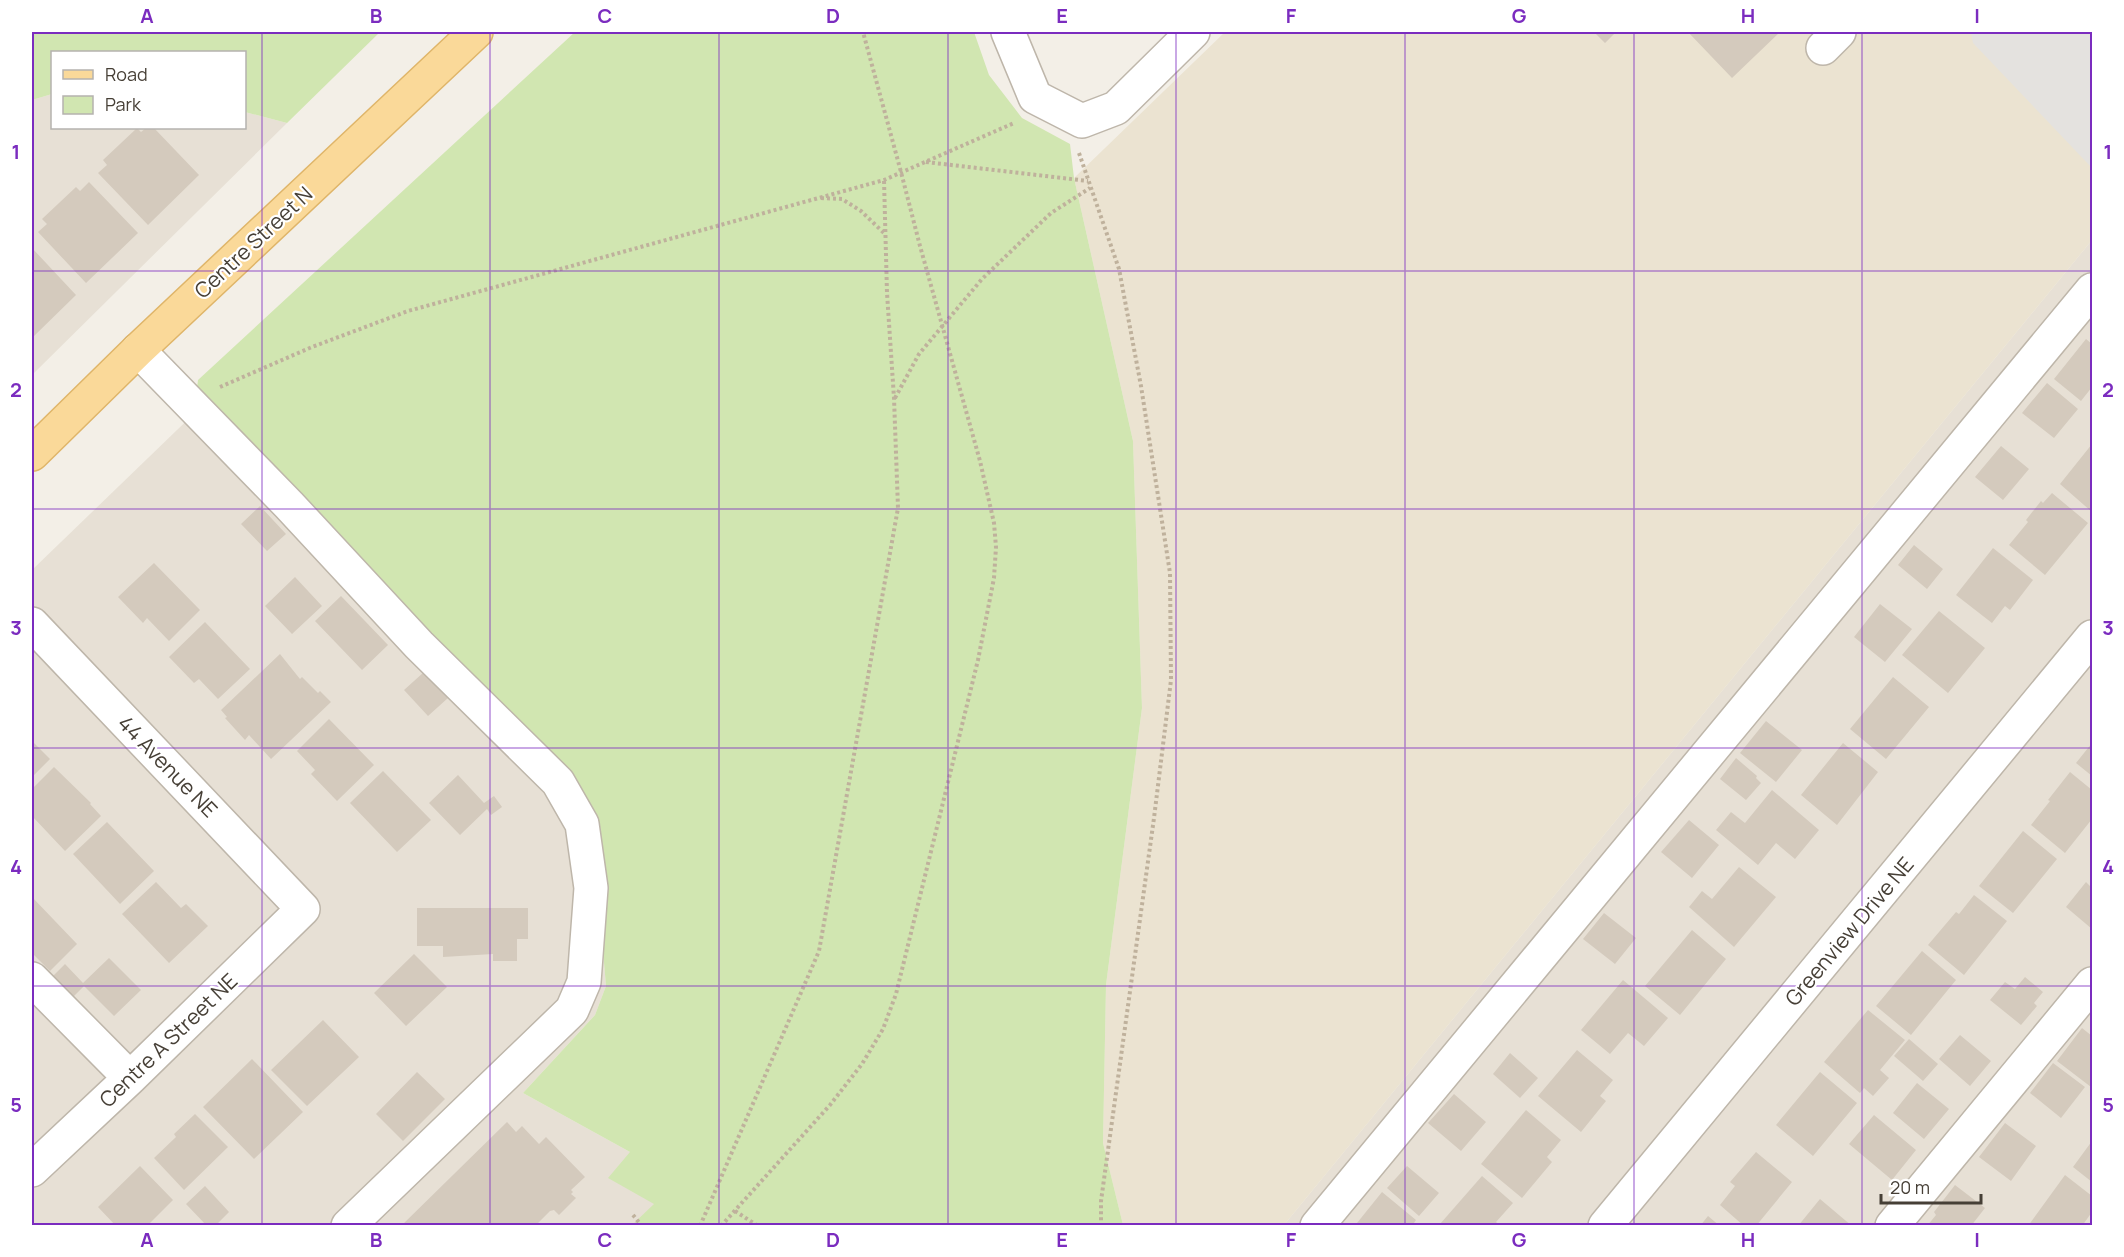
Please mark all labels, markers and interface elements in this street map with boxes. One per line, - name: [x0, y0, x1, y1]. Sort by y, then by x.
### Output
- text: A: [140, 2, 154, 29]
- text: B: [370, 2, 383, 29]
- text: C: [598, 2, 612, 29]
- text: D: [826, 2, 840, 29]
- text: E: [1056, 2, 1068, 29]
- text: F: [1286, 2, 1297, 29]
- text: G: [1512, 2, 1527, 29]
- text: H: [1741, 2, 1755, 29]
- text: I: [1974, 2, 1980, 29]
- legend: [51, 51, 246, 129]
- text: Road: [105, 62, 148, 86]
- text: Park: [105, 92, 142, 116]
- text: 1: [12, 138, 20, 165]
- text: 1: [2104, 138, 2112, 165]
- street label: Centre Street N: [188, 180, 318, 304]
- text: 2: [10, 376, 22, 403]
- text: 2: [2102, 376, 2114, 403]
- text: 3: [10, 614, 22, 641]
- text: 3: [2102, 614, 2114, 641]
- street label: 44 Avenue NE: [112, 709, 224, 823]
- street label: Greenview Drive NE: [1778, 851, 1920, 1011]
- text: 4: [10, 853, 22, 880]
- text: 4: [2102, 853, 2114, 880]
- street label: Centre A Street NE: [93, 967, 243, 1113]
- text: 5: [10, 1091, 22, 1118]
- text: 5: [2102, 1091, 2114, 1118]
- scale bar: [1881, 1167, 1982, 1205]
- text: 20 m: [1890, 1175, 1930, 1199]
- text: A: [140, 1226, 154, 1253]
- text: B: [370, 1226, 383, 1253]
- text: C: [598, 1226, 612, 1253]
- text: D: [826, 1226, 840, 1253]
- text: E: [1056, 1226, 1068, 1253]
- text: F: [1286, 1226, 1297, 1253]
- text: G: [1512, 1226, 1527, 1253]
- text: H: [1741, 1226, 1755, 1253]
- text: I: [1974, 1226, 1980, 1253]

